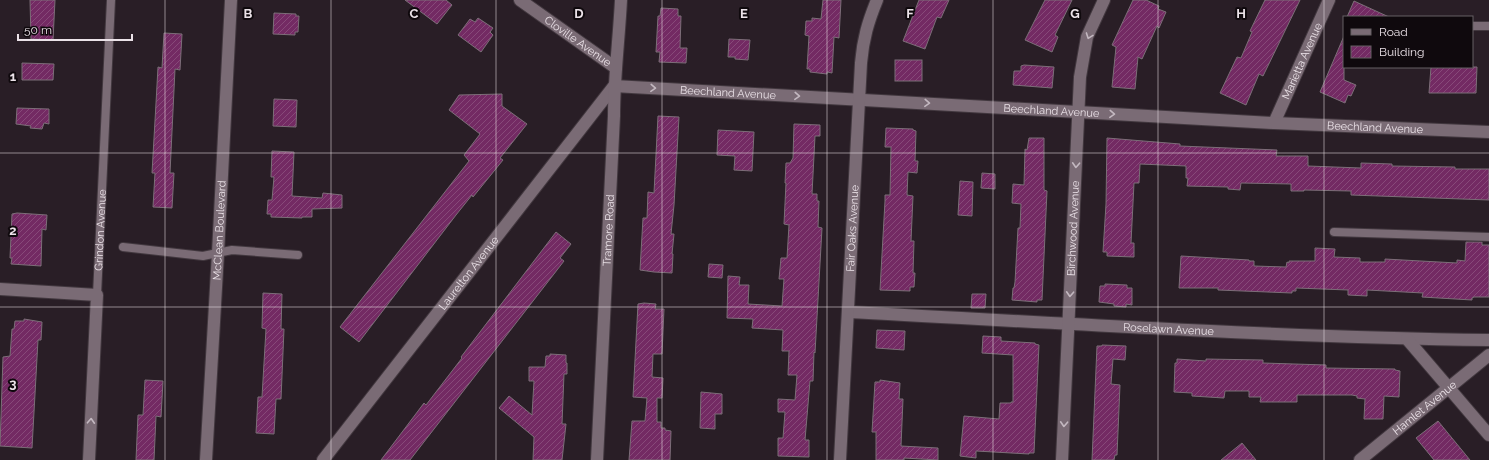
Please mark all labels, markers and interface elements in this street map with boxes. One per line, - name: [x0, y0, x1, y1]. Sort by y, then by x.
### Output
- text: B: [244, 6, 253, 21]
- text: C: [410, 6, 419, 21]
- text: D: [574, 6, 584, 21]
- text: E: [740, 6, 748, 21]
- text: F: [906, 6, 914, 21]
- text: G: [1070, 6, 1080, 21]
- text: H: [1236, 6, 1246, 21]
- street label: Cloville Avenue: [542, 13, 614, 70]
- scale bar: [18, 16, 132, 42]
- legend: [1343, 16, 1473, 68]
- street label: Marietta Avenue: [1279, 20, 1325, 102]
- text: 50 m: [24, 23, 52, 37]
- text: Road: [1379, 25, 1408, 39]
- one-way arrow: [1085, 32, 1093, 39]
- text: Building: [1379, 45, 1425, 59]
- text: 1: [10, 69, 17, 84]
- one-way arrow: [650, 83, 656, 92]
- street label: Beechland Avenue: [680, 84, 777, 102]
- one-way arrow: [794, 91, 800, 100]
- one-way arrow: [924, 99, 930, 107]
- street label: Beechland Avenue: [1003, 102, 1100, 120]
- one-way arrow: [1109, 109, 1115, 118]
- street label: Beechland Avenue: [1327, 119, 1424, 136]
- one-way arrow: [1072, 162, 1081, 168]
- street label: McClean Boulevard: [210, 180, 229, 281]
- street label: Birchwood Avenue: [1065, 180, 1082, 276]
- street label: Fair Oaks Avenue: [844, 184, 862, 272]
- street label: Grindon Avenue: [92, 189, 109, 271]
- street label: Tramore Road: [601, 194, 617, 266]
- text: 2: [9, 223, 17, 238]
- street label: Laurelton Avenue: [436, 233, 502, 313]
- one-way arrow: [1066, 291, 1075, 297]
- street label: Roselawn Avenue: [1123, 321, 1215, 338]
- text: 3: [9, 376, 17, 391]
- street label: Hamlet Avenue: [1390, 378, 1460, 438]
- one-way arrow: [87, 418, 95, 424]
- one-way arrow: [1059, 421, 1068, 427]

